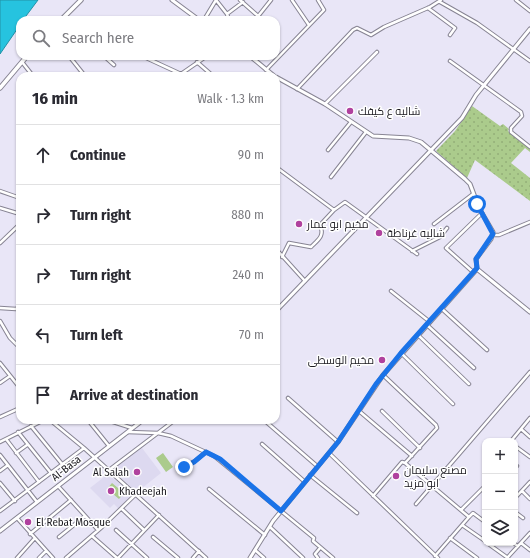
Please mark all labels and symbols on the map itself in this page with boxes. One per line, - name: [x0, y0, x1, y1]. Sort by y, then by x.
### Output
- place label: شاليه ع كيفك: [358, 105, 420, 119]
- marker: شاليه ع كيفك: [345, 106, 355, 116]
- route start: [468, 195, 486, 213]
- place label: مخيم ابو عمار: [306, 218, 369, 232]
- marker: مخيم ابو عمار: [294, 219, 304, 229]
- place label: شاليه غرناطة: [387, 227, 445, 240]
- marker: شاليه غرناطة: [374, 228, 384, 238]
- place label: مخيم الوسطى: [308, 354, 374, 368]
- marker: مخيم الوسطى: [377, 355, 387, 365]
- street label: Al-Basa: [49, 453, 84, 484]
- route end: [175, 458, 193, 476]
- place label: مصنع سليمان ابو مزيد: [404, 464, 467, 490]
- place label: Al Salah: [93, 466, 129, 479]
- marker: Al Salah: [132, 467, 142, 477]
- marker: مصنع سليمان ابو مزيد: [391, 471, 401, 481]
- place label: Khadeejah: [119, 485, 167, 498]
- marker: Khadeejah: [106, 486, 116, 496]
- place label: El Rebat Mosque: [36, 516, 111, 529]
- marker: El Rebat Mosque: [23, 517, 33, 527]

